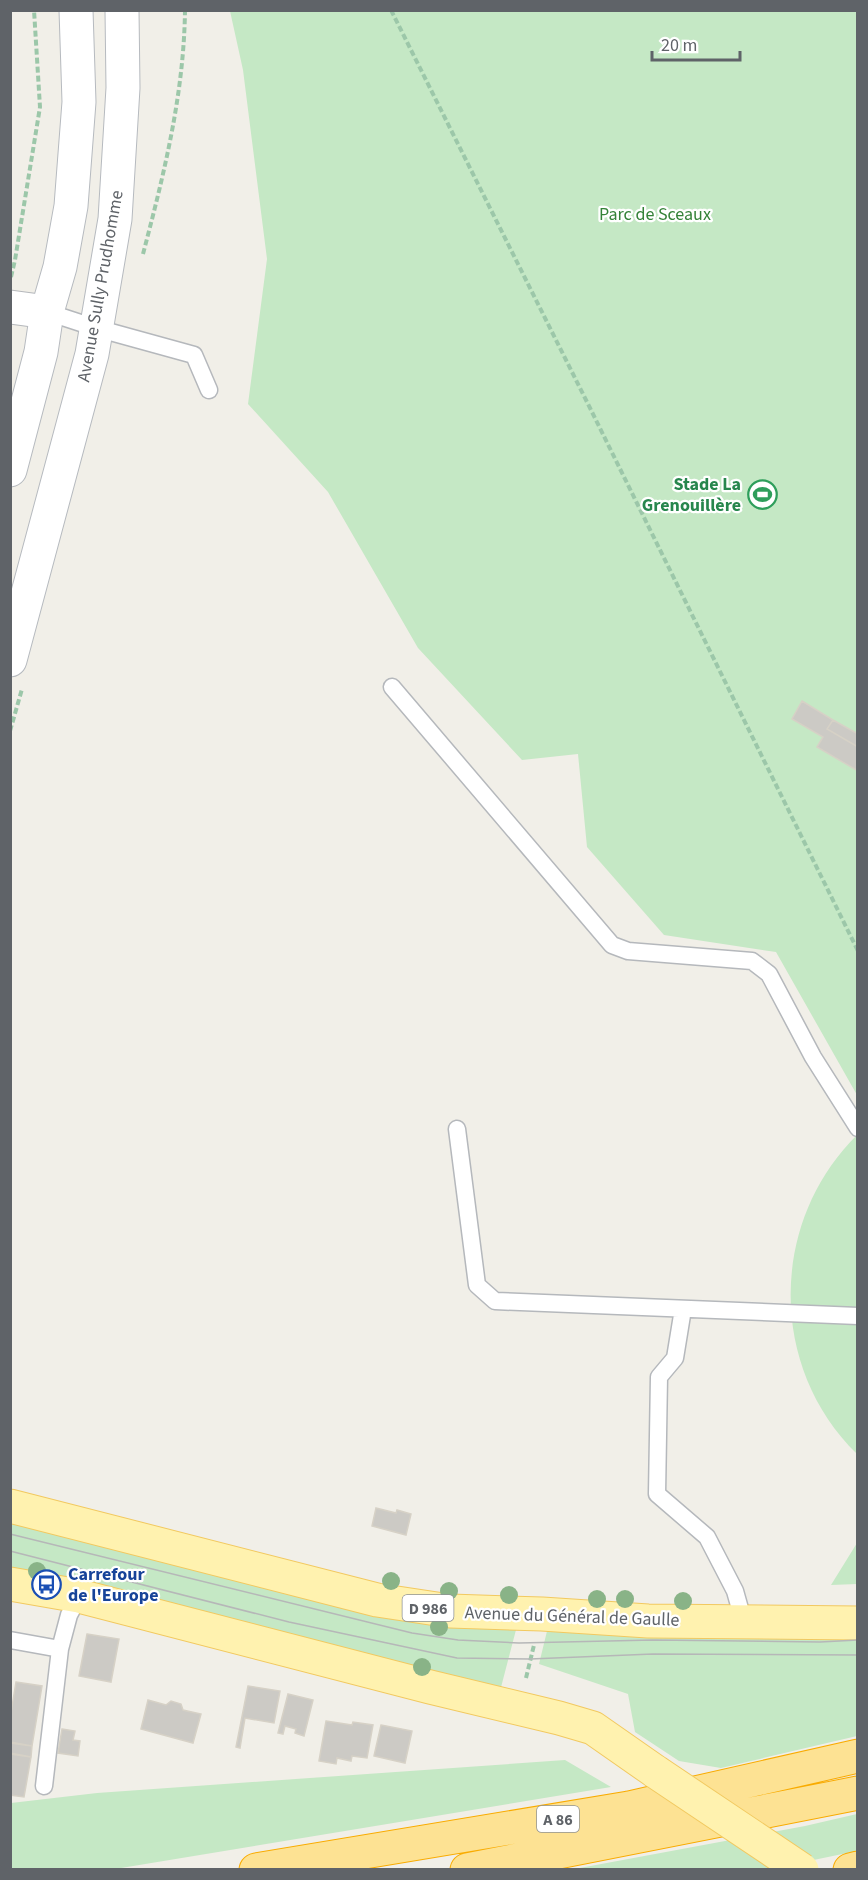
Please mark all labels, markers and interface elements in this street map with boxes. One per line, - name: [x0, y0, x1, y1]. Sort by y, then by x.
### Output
- scale bar: [652, 24, 740, 62]
- text: 20 m: [661, 33, 697, 58]
- street label: Avenue Sully Prudhomme: [71, 188, 130, 384]
- park label: Parc de Sceaux: [599, 202, 711, 227]
- place label: Stade La Grenouillère: [642, 472, 741, 518]
- sports icon: Stade La Grenouillère: [746, 478, 778, 510]
- place label: Carrefour de l'Europe: [68, 1562, 159, 1608]
- bus stop icon: Carrefour de l'Europe: [31, 1568, 63, 1600]
- road number: D 986: [402, 1595, 454, 1621]
- street label: Avenue du Général de Gaulle: [464, 1600, 680, 1633]
- road number: A 86: [537, 1806, 579, 1832]

